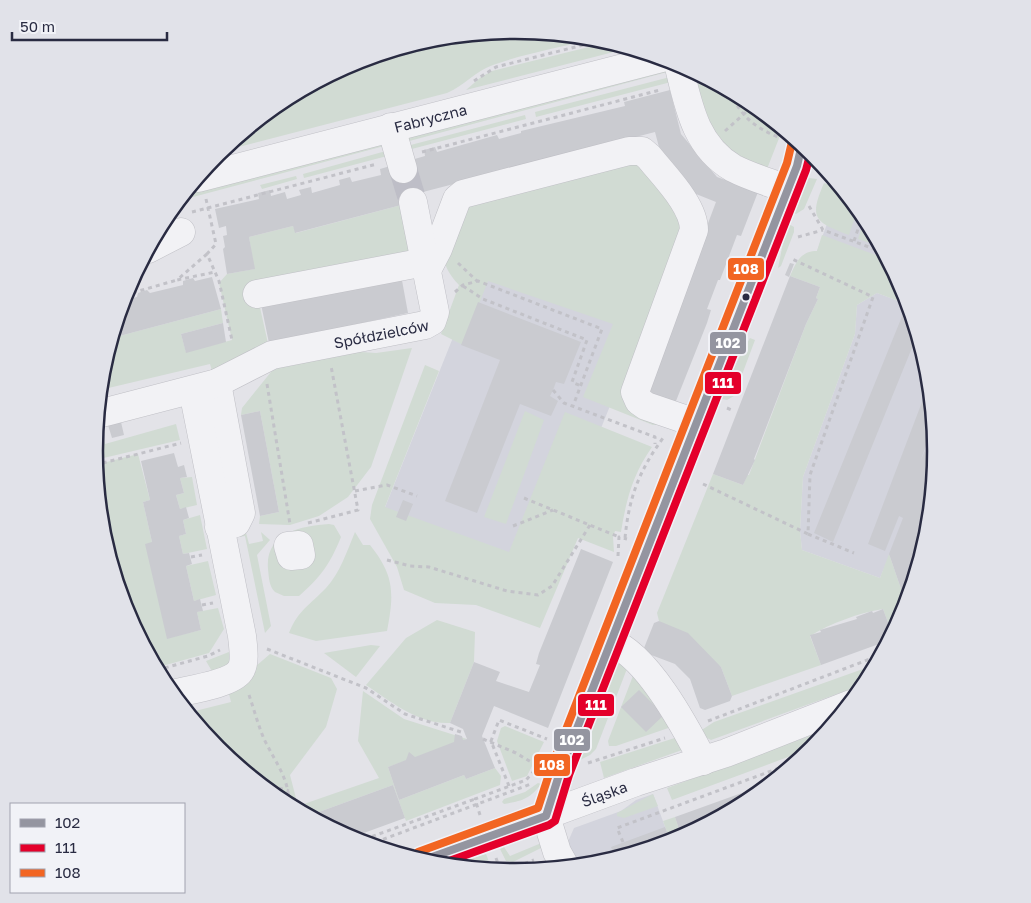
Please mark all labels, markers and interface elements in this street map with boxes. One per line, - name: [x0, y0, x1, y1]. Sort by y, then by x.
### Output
- scale bar: [12, 10, 168, 42]
- text: 50 m: [20, 17, 55, 35]
- street label: Fabryczna: [392, 100, 469, 136]
- line badge: 108: [727, 257, 765, 281]
- text: 108: [733, 260, 759, 277]
- unlabelled marker: [741, 292, 751, 302]
- street label: Spółdzielców: [332, 315, 430, 352]
- line badge: 102: [709, 331, 747, 355]
- text: 102: [716, 334, 741, 351]
- line badge: 111: [704, 371, 742, 395]
- text: 111: [712, 374, 734, 391]
- line badge: 111: [577, 693, 615, 717]
- text: 111: [585, 696, 607, 713]
- line badge: 102: [553, 728, 591, 752]
- text: 102: [560, 731, 585, 748]
- line badge: 108: [533, 753, 571, 777]
- text: 108: [539, 756, 565, 773]
- street label: Śląska: [579, 777, 630, 810]
- legend: [10, 803, 185, 893]
- text: 102: [55, 813, 80, 831]
- text: 111: [55, 838, 77, 856]
- text: 108: [55, 863, 81, 881]

